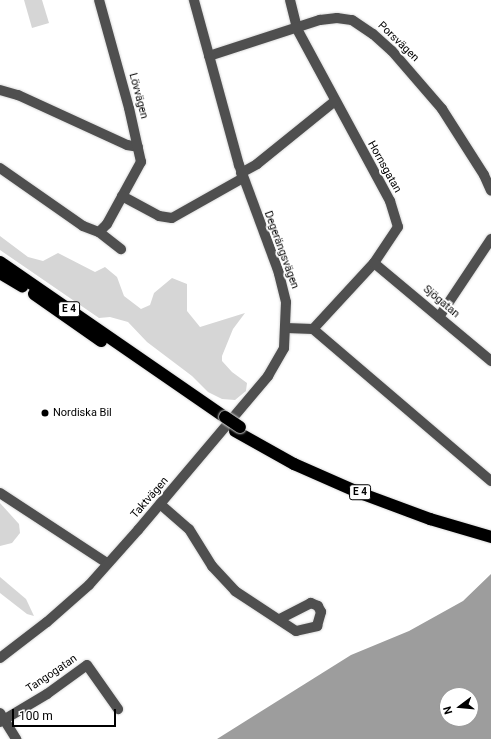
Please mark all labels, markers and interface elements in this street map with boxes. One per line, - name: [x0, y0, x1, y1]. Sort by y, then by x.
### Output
- street label: Porsvägen: [375, 19, 421, 65]
- street label: Lövvägen: [126, 72, 150, 120]
- street label: Hornsgatan: [364, 139, 404, 195]
- street label: Degerängsvägen: [261, 209, 301, 291]
- street label: Sjögatan: [420, 283, 462, 321]
- road number: E 4: [58, 301, 80, 317]
- place label: Nordiska Bil: [53, 406, 112, 420]
- marker: Nordiska Bil: [40, 408, 50, 418]
- street label: Taktvägen: [128, 475, 172, 521]
- road number: E 4: [349, 484, 371, 500]
- street label: Tangogatan: [24, 652, 80, 696]
- north arrow: [439, 687, 479, 727]
- scale bar: [14, 701, 118, 727]
- text: N: [441, 705, 455, 716]
- text: 100 m: [19, 709, 53, 723]

